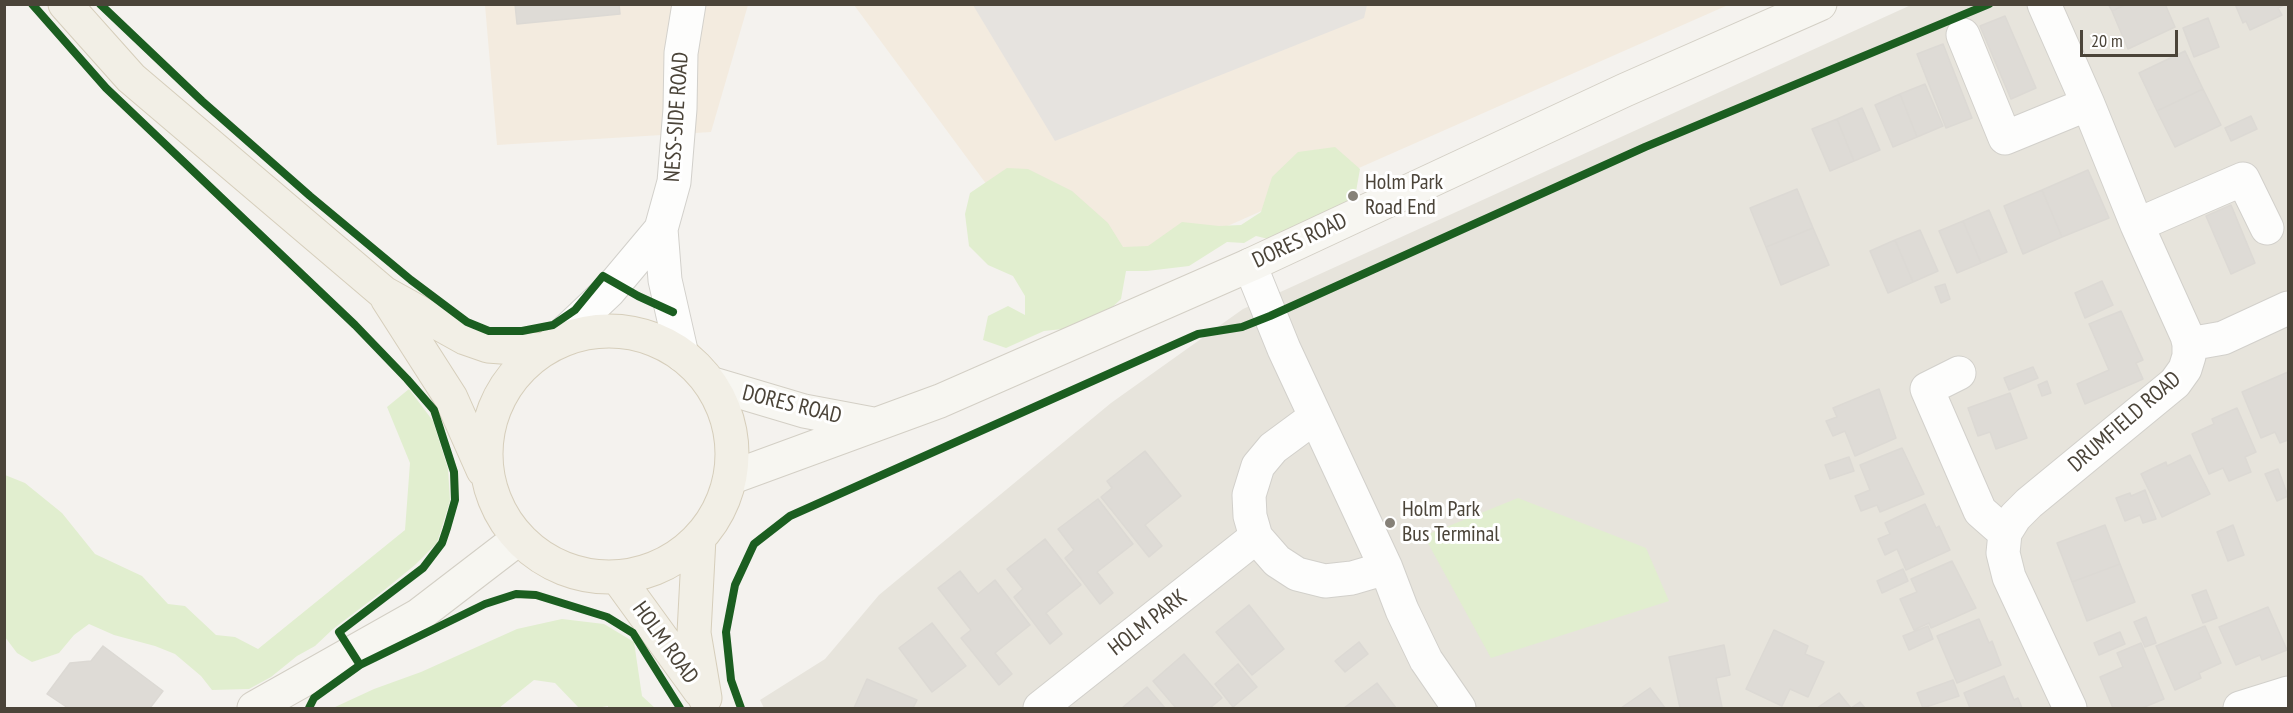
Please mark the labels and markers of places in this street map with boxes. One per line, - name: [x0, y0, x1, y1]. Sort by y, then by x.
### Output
- place label: Holm Park Road End: [1365, 170, 1443, 222]
- marker: Holm Park Road End: [1346, 189, 1360, 203]
- place label: Holm Park Bus Terminal: [1402, 497, 1499, 548]
- marker: Holm Park Bus Terminal: [1383, 516, 1397, 530]

